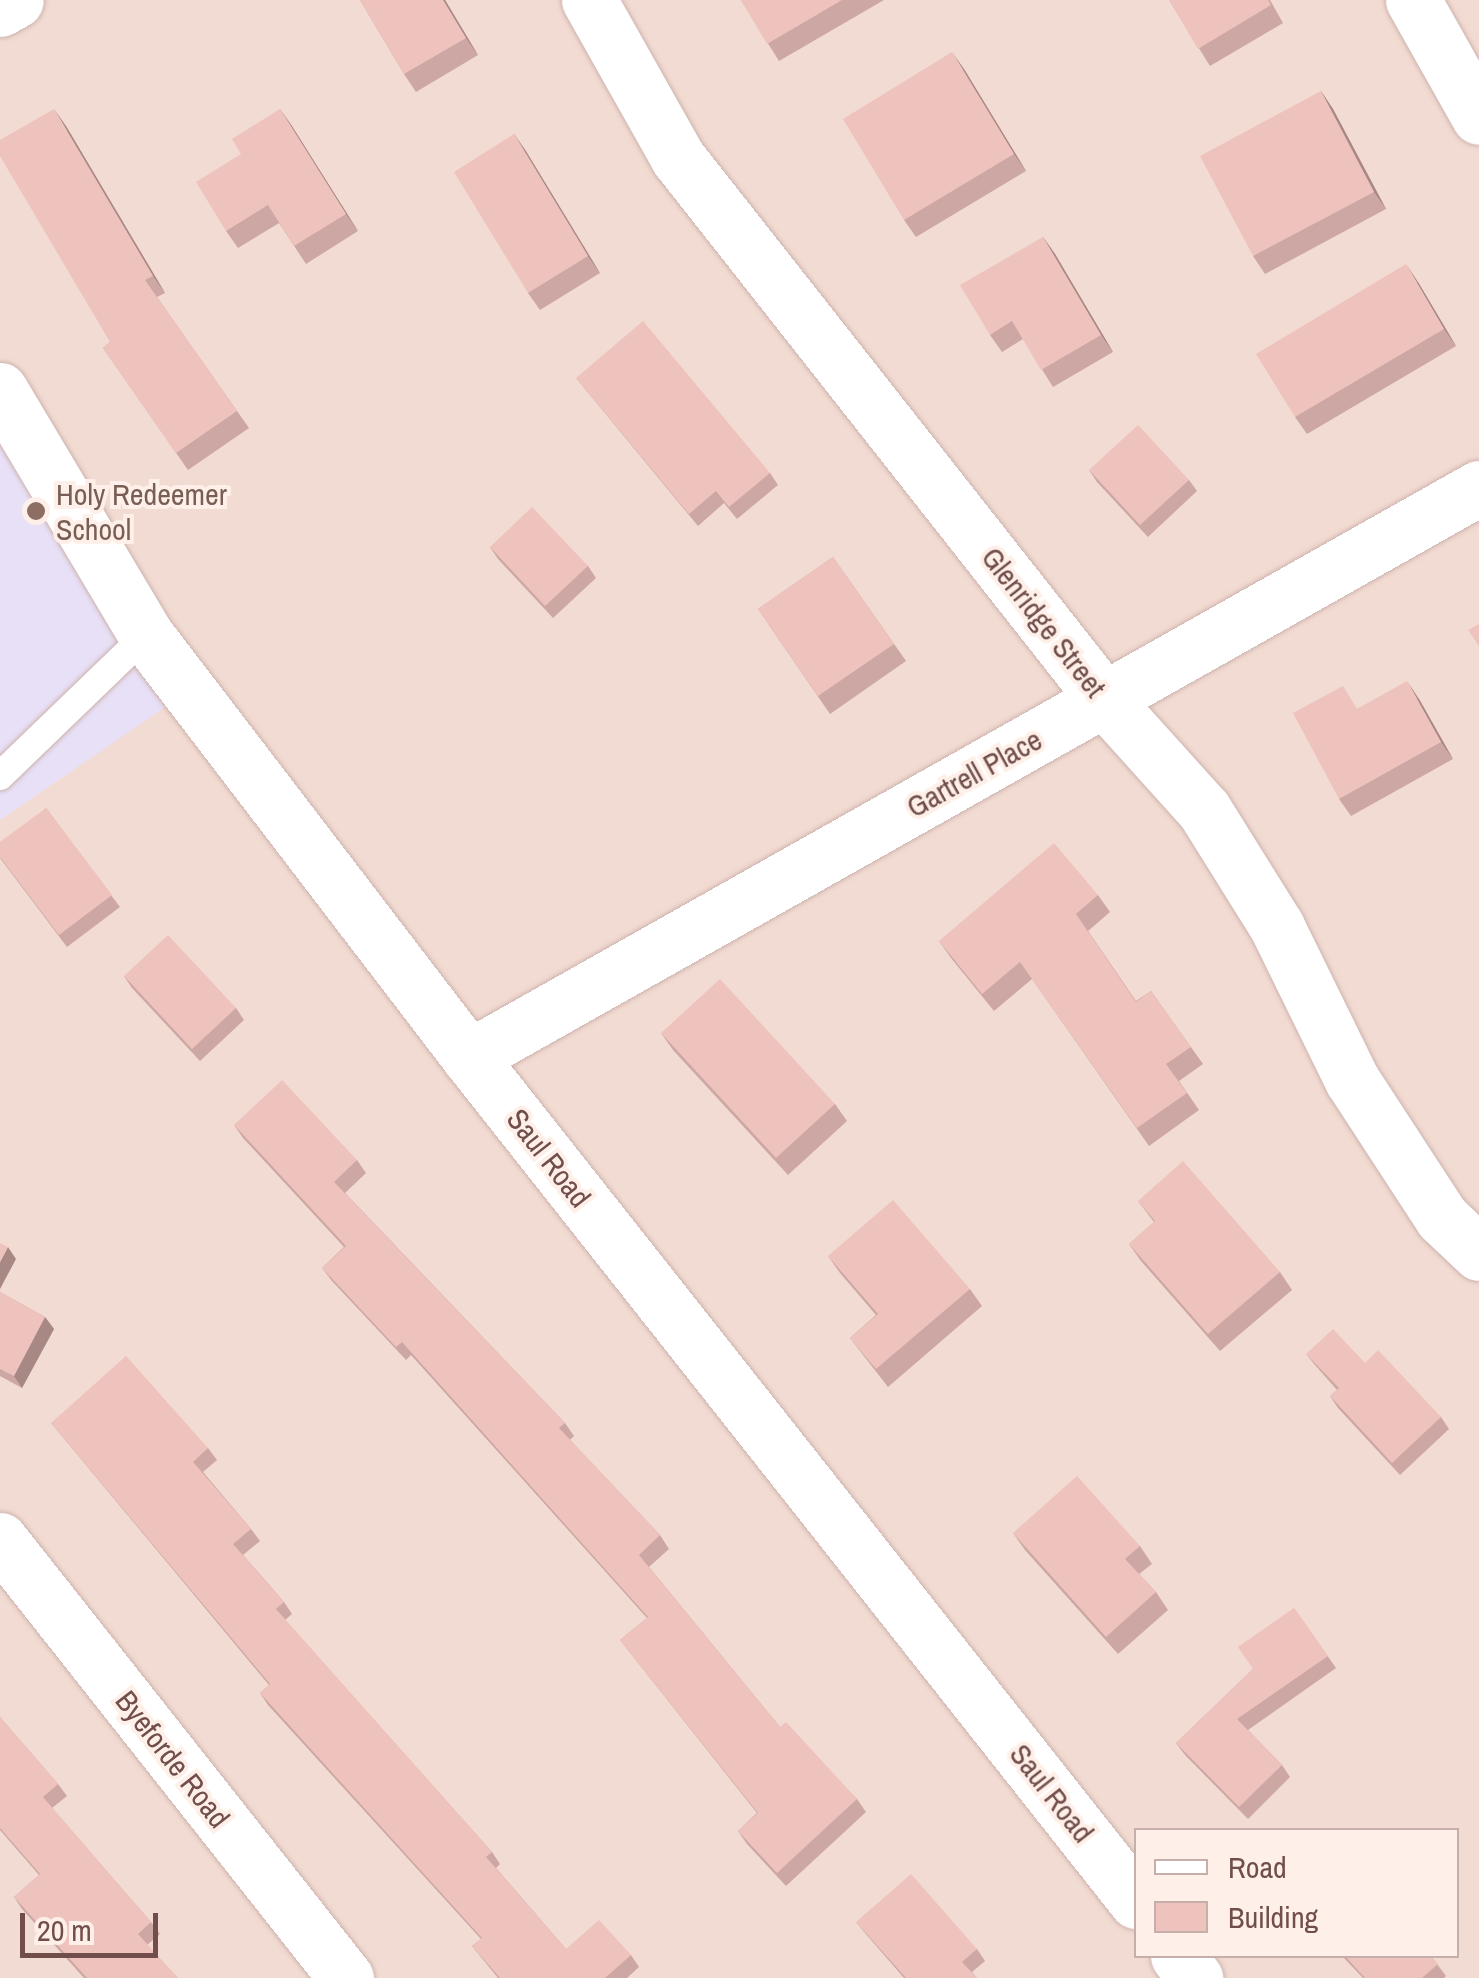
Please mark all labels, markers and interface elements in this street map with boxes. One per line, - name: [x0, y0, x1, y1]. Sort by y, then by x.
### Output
- place label: Holy Redeemer School: [56, 476, 227, 546]
- marker: Holy Redeemer School: [25, 500, 47, 522]
- street label: Glenridge Street: [974, 540, 1114, 704]
- street label: Gartrell Place: [900, 721, 1048, 825]
- street label: Saul Road: [499, 1102, 599, 1214]
- street label: Byeforde Road: [108, 1683, 238, 1835]
- street label: Saul Road: [1002, 1737, 1102, 1849]
- legend: [1134, 1828, 1459, 1958]
- text: Road: [1228, 1847, 1287, 1887]
- scale bar: [25, 1893, 162, 1955]
- text: Building: [1228, 1897, 1318, 1937]
- text: 20 m: [37, 1910, 92, 1950]

